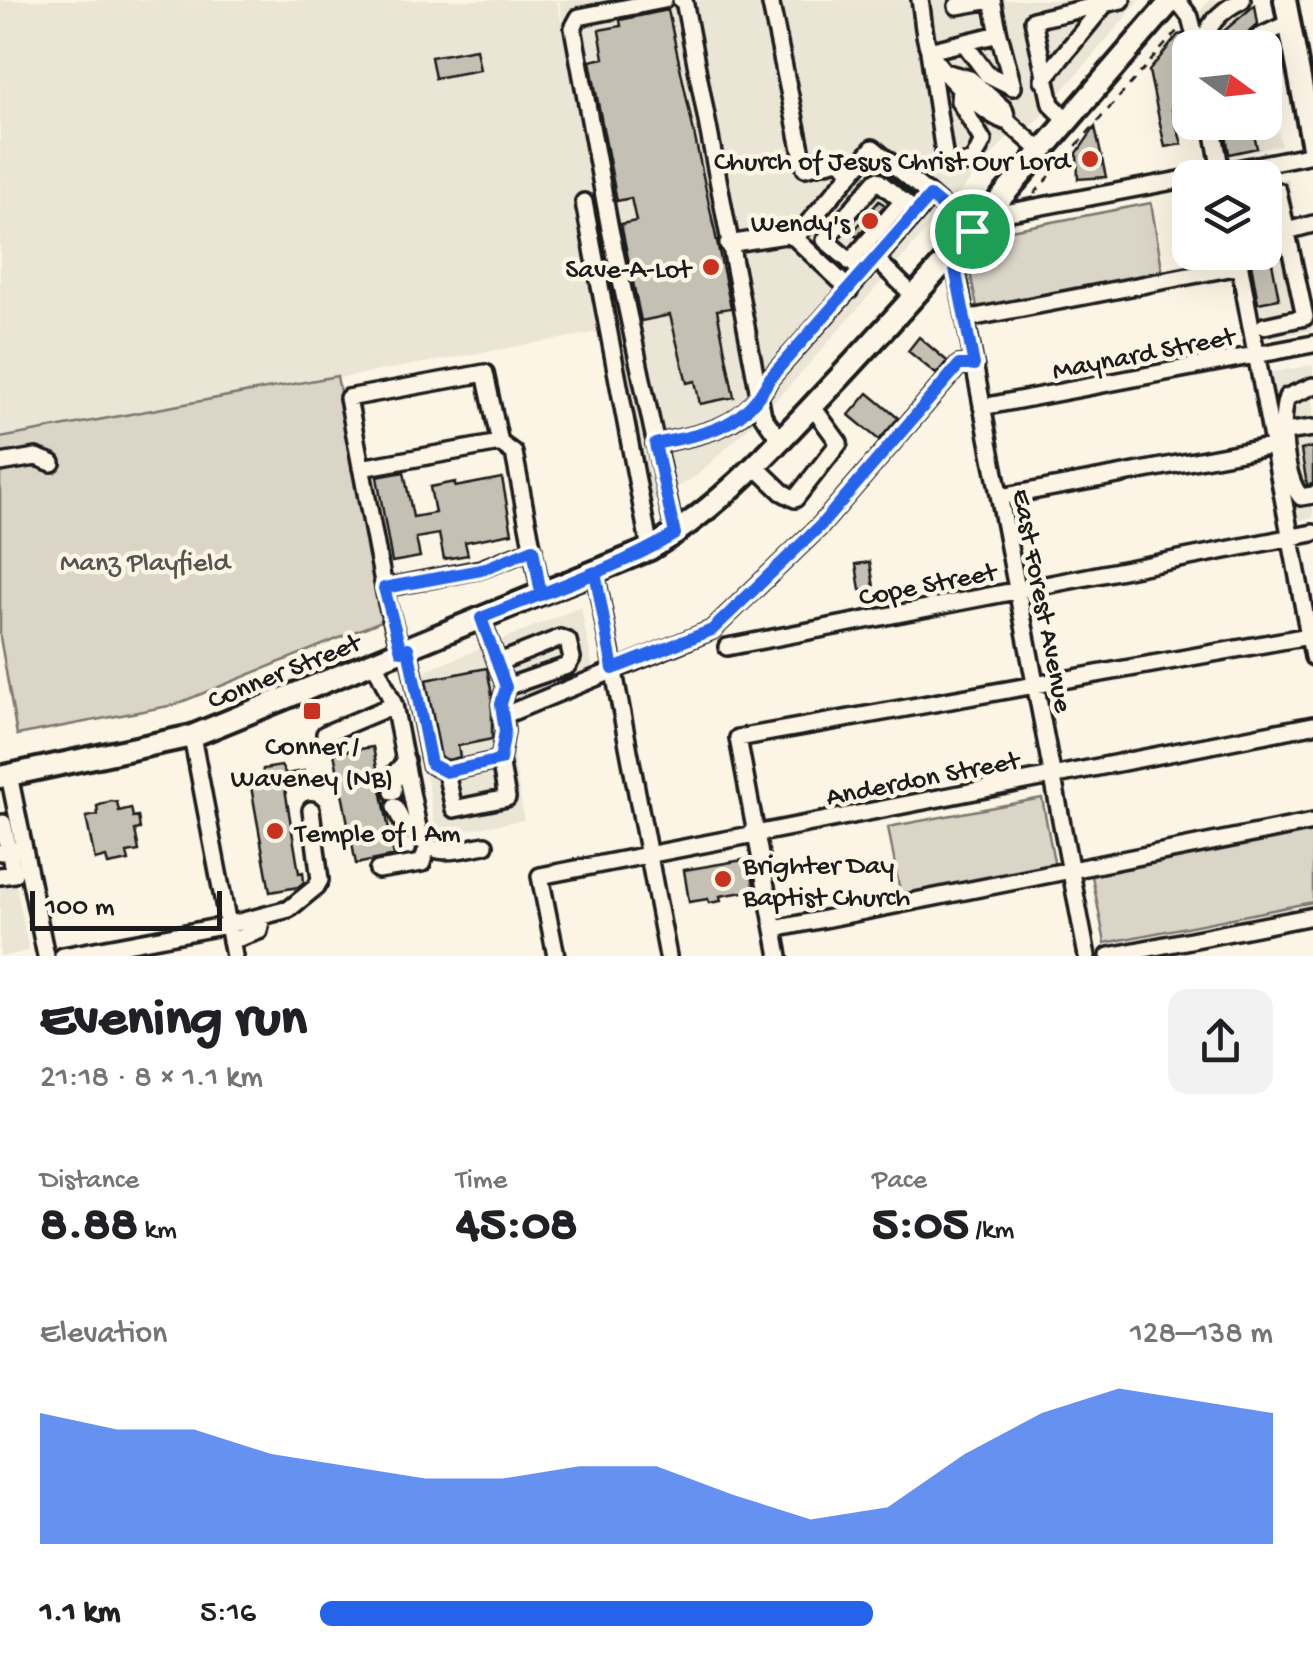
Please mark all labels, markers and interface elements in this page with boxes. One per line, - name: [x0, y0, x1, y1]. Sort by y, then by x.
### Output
- north arrow: [1172, 30, 1282, 140]
- map controls: [1172, 30, 1282, 270]
- place label: Church of Jesus Christ Our Lord: [714, 147, 1073, 180]
- marker: Church of Jesus Christ Our Lord: [1079, 148, 1101, 170]
- button: layers: [1172, 160, 1282, 270]
- pin: [930, 189, 1015, 274]
- icon: arrive: [945, 204, 1000, 259]
- place label: Wendy's: [751, 209, 851, 242]
- marker: Wendy's: [859, 210, 881, 232]
- place label: Save-A-Lot: [565, 255, 694, 288]
- marker: Save-A-Lot: [700, 256, 722, 278]
- street label: Maynard Street: [1050, 321, 1240, 389]
- street label: East Forest Avenue: [1003, 486, 1079, 716]
- park label: Manz Playfield: [60, 548, 233, 581]
- street label: Cope Street: [856, 556, 1002, 616]
- street label: Conner Street: [203, 627, 368, 719]
- marker: Conner / Waveney (NB): [301, 700, 323, 722]
- place label: Conner / Waveney (NB): [231, 732, 393, 797]
- street label: Anderdon Street: [823, 745, 1025, 815]
- place label: Temple of I Am: [293, 819, 461, 852]
- marker: Temple of I Am: [264, 820, 286, 842]
- place label: Brighter Day Baptist Church: [742, 851, 910, 916]
- marker: Brighter Day Baptist Church: [712, 868, 734, 890]
- scale bar: [30, 886, 222, 930]
- text: 100 m: [45, 892, 115, 925]
- button: share: [1168, 989, 1273, 1094]
- text: Evening run: [40, 990, 307, 1054]
- text: 21:18 · 8 × 1.1 km: [40, 1060, 263, 1098]
- text: Distance: [40, 1165, 139, 1198]
- text: Time: [456, 1165, 507, 1198]
- text: Pace: [872, 1165, 927, 1198]
- text: 8.88: [40, 1198, 138, 1257]
- text: 45:08: [456, 1198, 577, 1257]
- text: 5:05: [872, 1198, 969, 1257]
- text: km: [138, 1215, 177, 1248]
- text: /km: [969, 1215, 1014, 1248]
- text: Elevation: [40, 1316, 167, 1354]
- text: 128–138 m: [1130, 1316, 1273, 1354]
- text: 1.1 km: [40, 1595, 120, 1633]
- text: 5:16: [200, 1595, 256, 1633]

